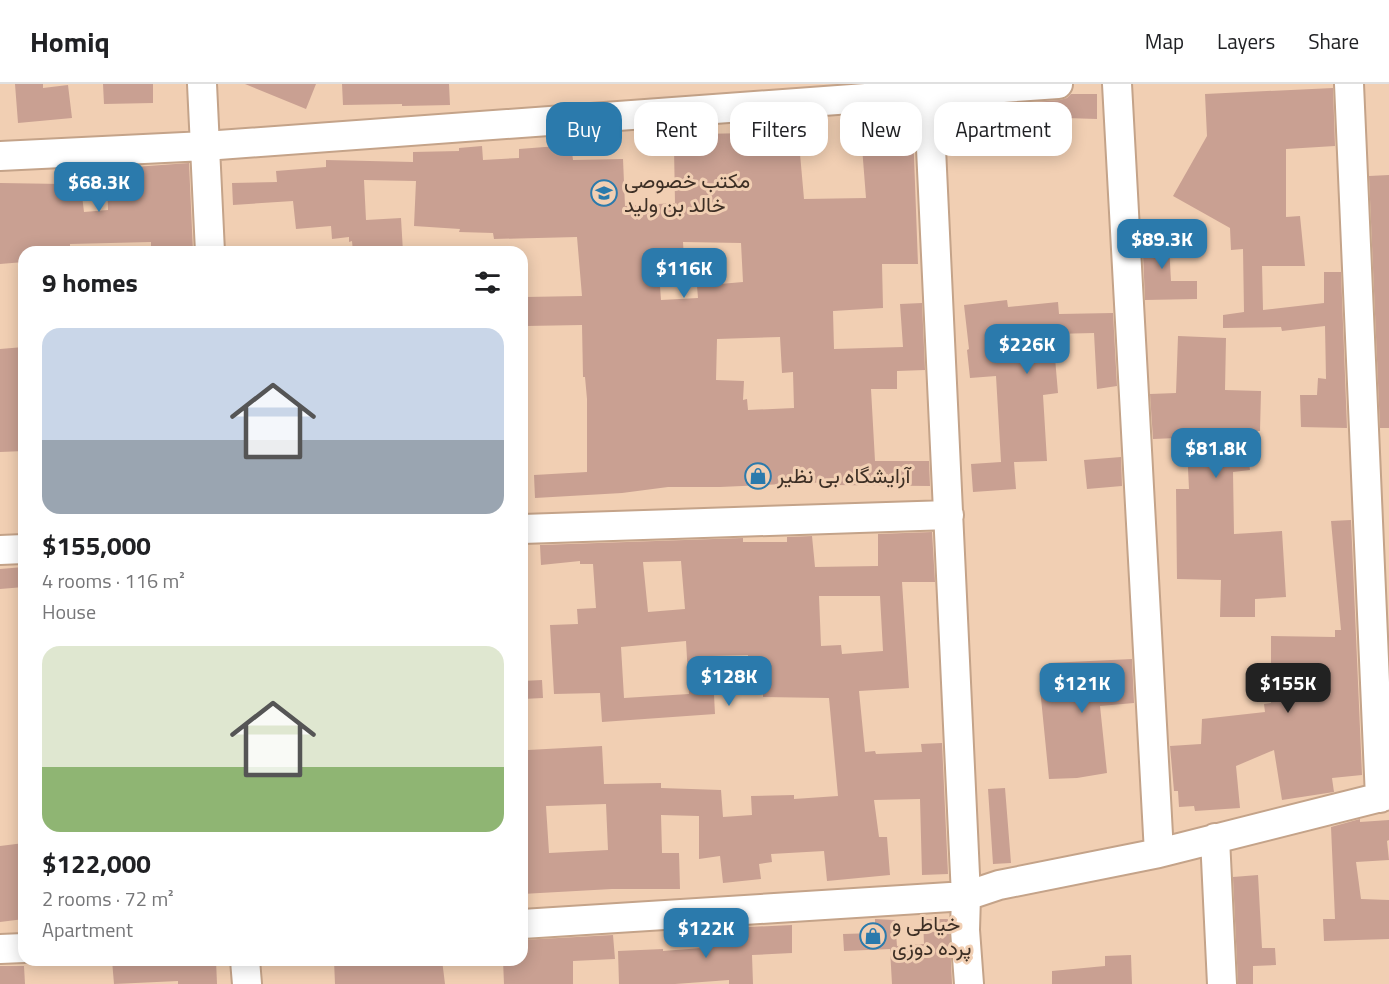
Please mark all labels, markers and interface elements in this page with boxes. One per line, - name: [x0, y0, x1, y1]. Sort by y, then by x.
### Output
- text: Homiq: [30, 20, 110, 63]
- text: Map: [1145, 25, 1184, 57]
- text: Layers: [1217, 25, 1275, 57]
- text: Share: [1308, 25, 1359, 57]
- chip: Buy: [546, 102, 622, 156]
- chip: Rent: [634, 102, 718, 156]
- chip: Filters: [730, 102, 828, 156]
- chip: New: [840, 102, 922, 156]
- chip: Apartment: [934, 102, 1072, 156]
- pin: $68.3K: [50, 162, 148, 213]
- place label: مکتب خصوصی خالد بن ولید: [624, 164, 750, 220]
- text: $68.3K: [68, 166, 130, 197]
- school or university icon: مکتب خصوصی خالد بن ولید: [589, 178, 619, 208]
- pin: $89.3K: [1113, 219, 1211, 270]
- text: $89.3K: [1131, 223, 1193, 254]
- pin: $116K: [642, 248, 726, 299]
- text: $116K: [656, 252, 712, 283]
- text: 9 homes: [42, 263, 138, 302]
- icon: filters: [471, 266, 504, 299]
- pin: $226K: [985, 324, 1069, 375]
- text: $226K: [999, 328, 1055, 359]
- icon: home: [219, 367, 327, 475]
- pin: $81.8K: [1167, 428, 1265, 479]
- text: $81.8K: [1185, 432, 1247, 463]
- place label: آرایشگاه بی نظیر: [776, 459, 913, 491]
- shop icon: آرایشگاه بی نظیر: [743, 461, 773, 491]
- text: $155,000: [42, 526, 151, 565]
- text: 4 rooms · 116 m²: [42, 565, 185, 596]
- text: House: [42, 596, 96, 627]
- pin: $128K: [687, 656, 771, 707]
- text: $128K: [701, 660, 757, 691]
- pin: $121K: [1040, 663, 1124, 714]
- pin: $155K: [1246, 663, 1330, 714]
- text: $121K: [1054, 667, 1110, 698]
- text: $155K: [1260, 667, 1316, 698]
- icon: home: [219, 685, 327, 793]
- text: $122,000: [42, 844, 151, 883]
- text: 2 rooms · 72 m²: [42, 883, 174, 914]
- place label: خیاطی و پرده دوزی: [892, 907, 972, 963]
- pin: $122K: [664, 908, 748, 959]
- text: $122K: [678, 912, 734, 943]
- text: Apartment: [42, 914, 133, 945]
- shop icon: خیاطی و پرده دوزی: [858, 921, 888, 951]

